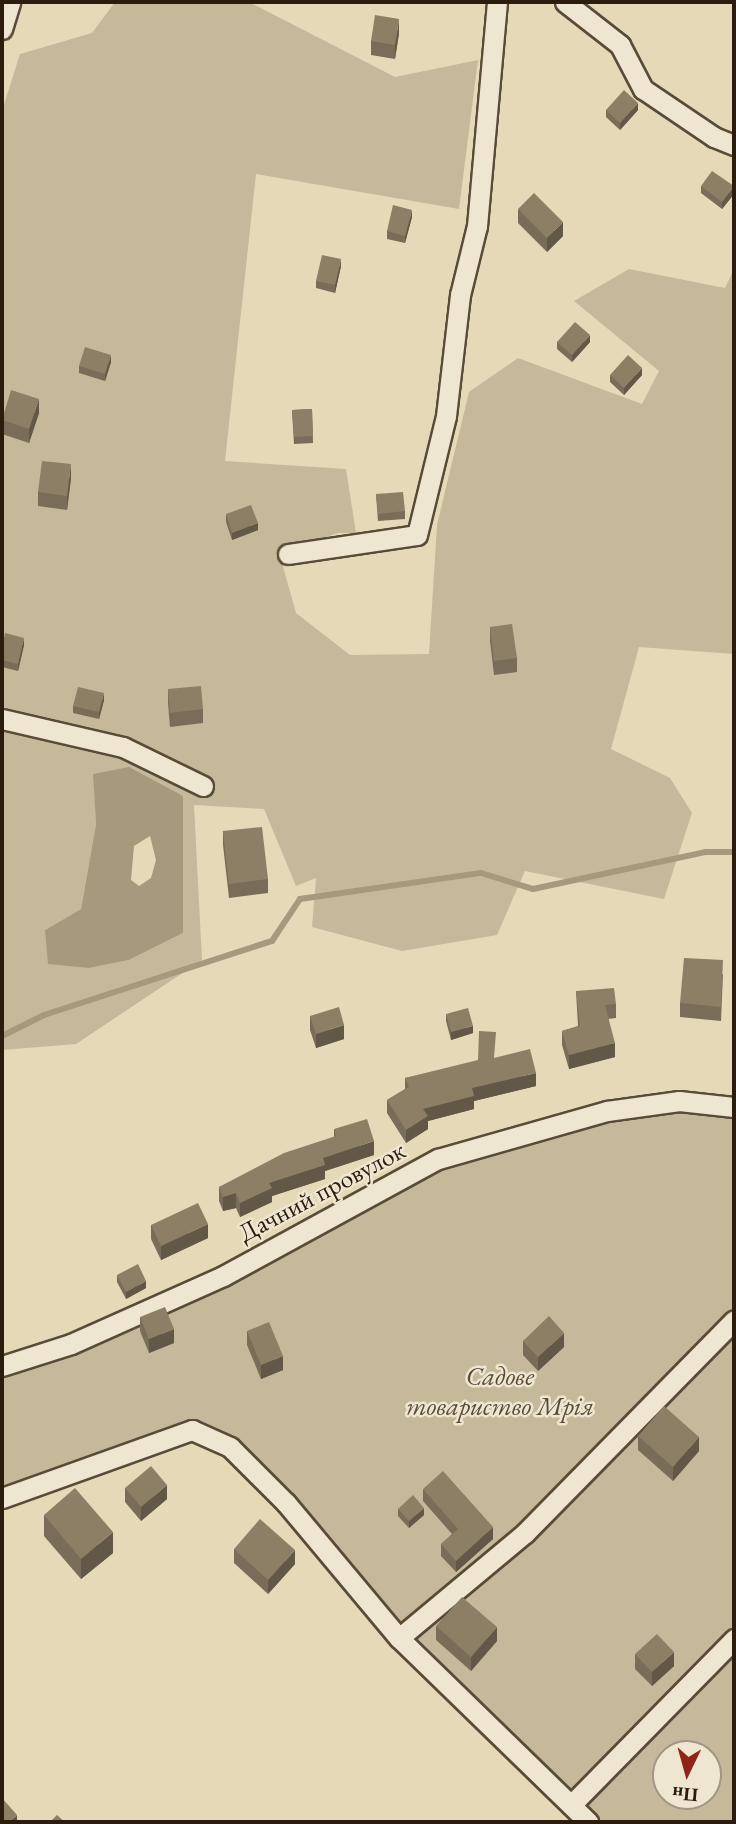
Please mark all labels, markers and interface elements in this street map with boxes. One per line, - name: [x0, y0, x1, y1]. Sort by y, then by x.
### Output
- street label: Дачний провулок: [233, 1135, 411, 1249]
- park label: Садове товариство Мрія: [406, 1361, 594, 1422]
- north arrow: [652, 1740, 722, 1810]
- text: Пн: [671, 1781, 699, 1808]

